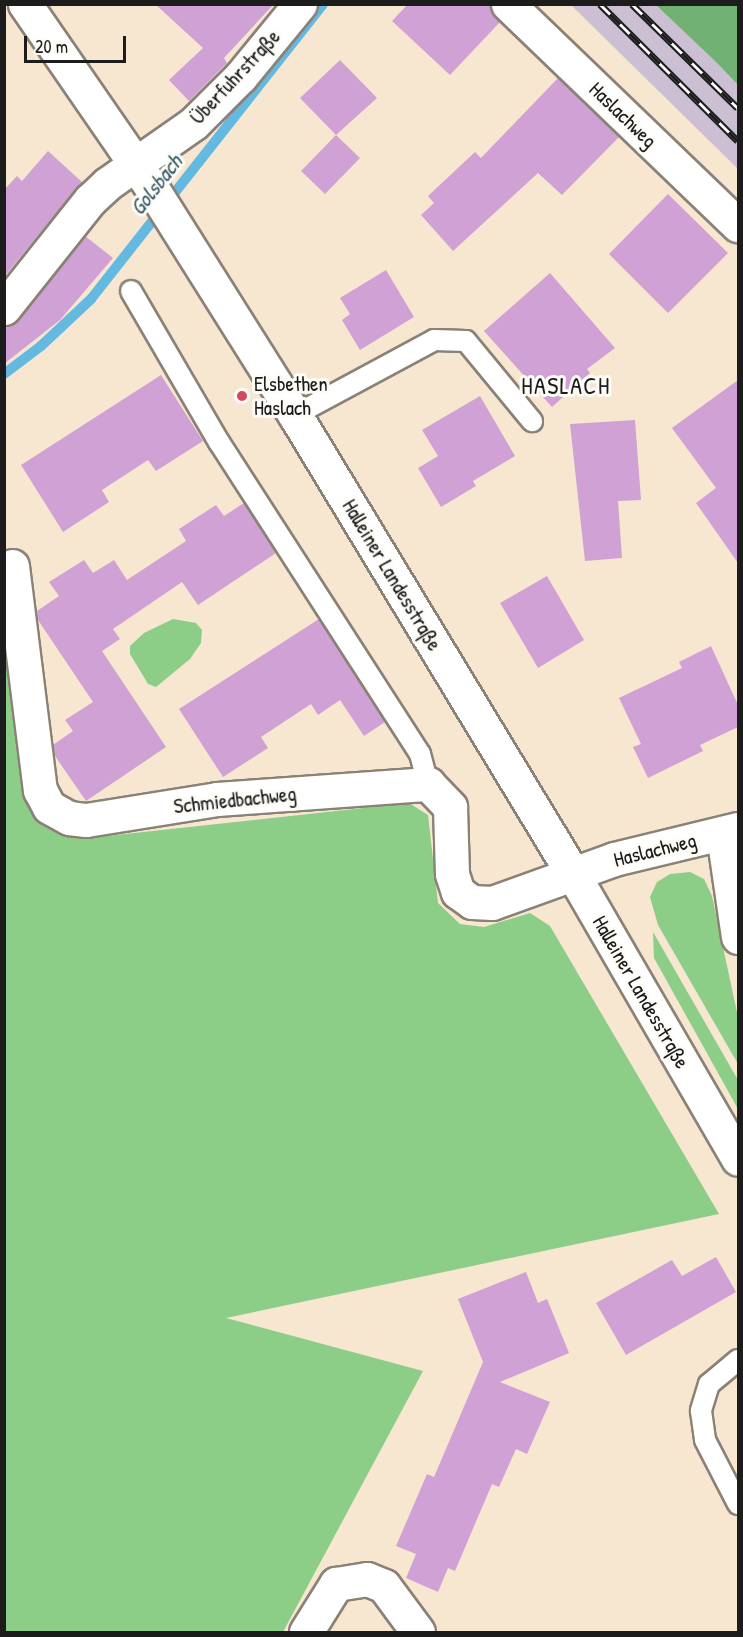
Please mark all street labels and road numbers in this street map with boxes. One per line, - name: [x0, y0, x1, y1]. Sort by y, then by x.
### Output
- street label: Überfuhrstraße: [185, 24, 285, 130]
- street label: Haslachweg: [584, 77, 662, 153]
- street label: Halleiner Landesstraße: [337, 495, 447, 655]
- street label: Schmiedbachweg: [172, 781, 298, 819]
- street label: Haslachweg: [611, 828, 699, 872]
- street label: Halleiner Landesstraße: [587, 911, 695, 1073]

